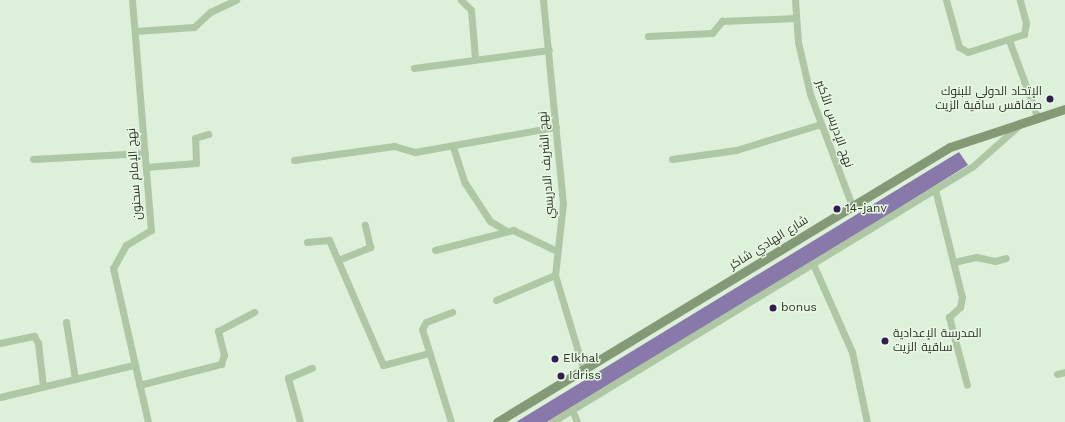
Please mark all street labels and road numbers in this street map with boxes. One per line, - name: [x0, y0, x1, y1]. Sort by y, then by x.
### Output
- street label: نهج الإدريس الأكبر: [812, 78, 856, 170]
- street label: نهج الشريف الادريسي: [536, 111, 558, 219]
- street label: نهج الإمام سحنون: [125, 128, 145, 220]
- street label: شارع الهادي شاكر: [727, 213, 811, 273]

